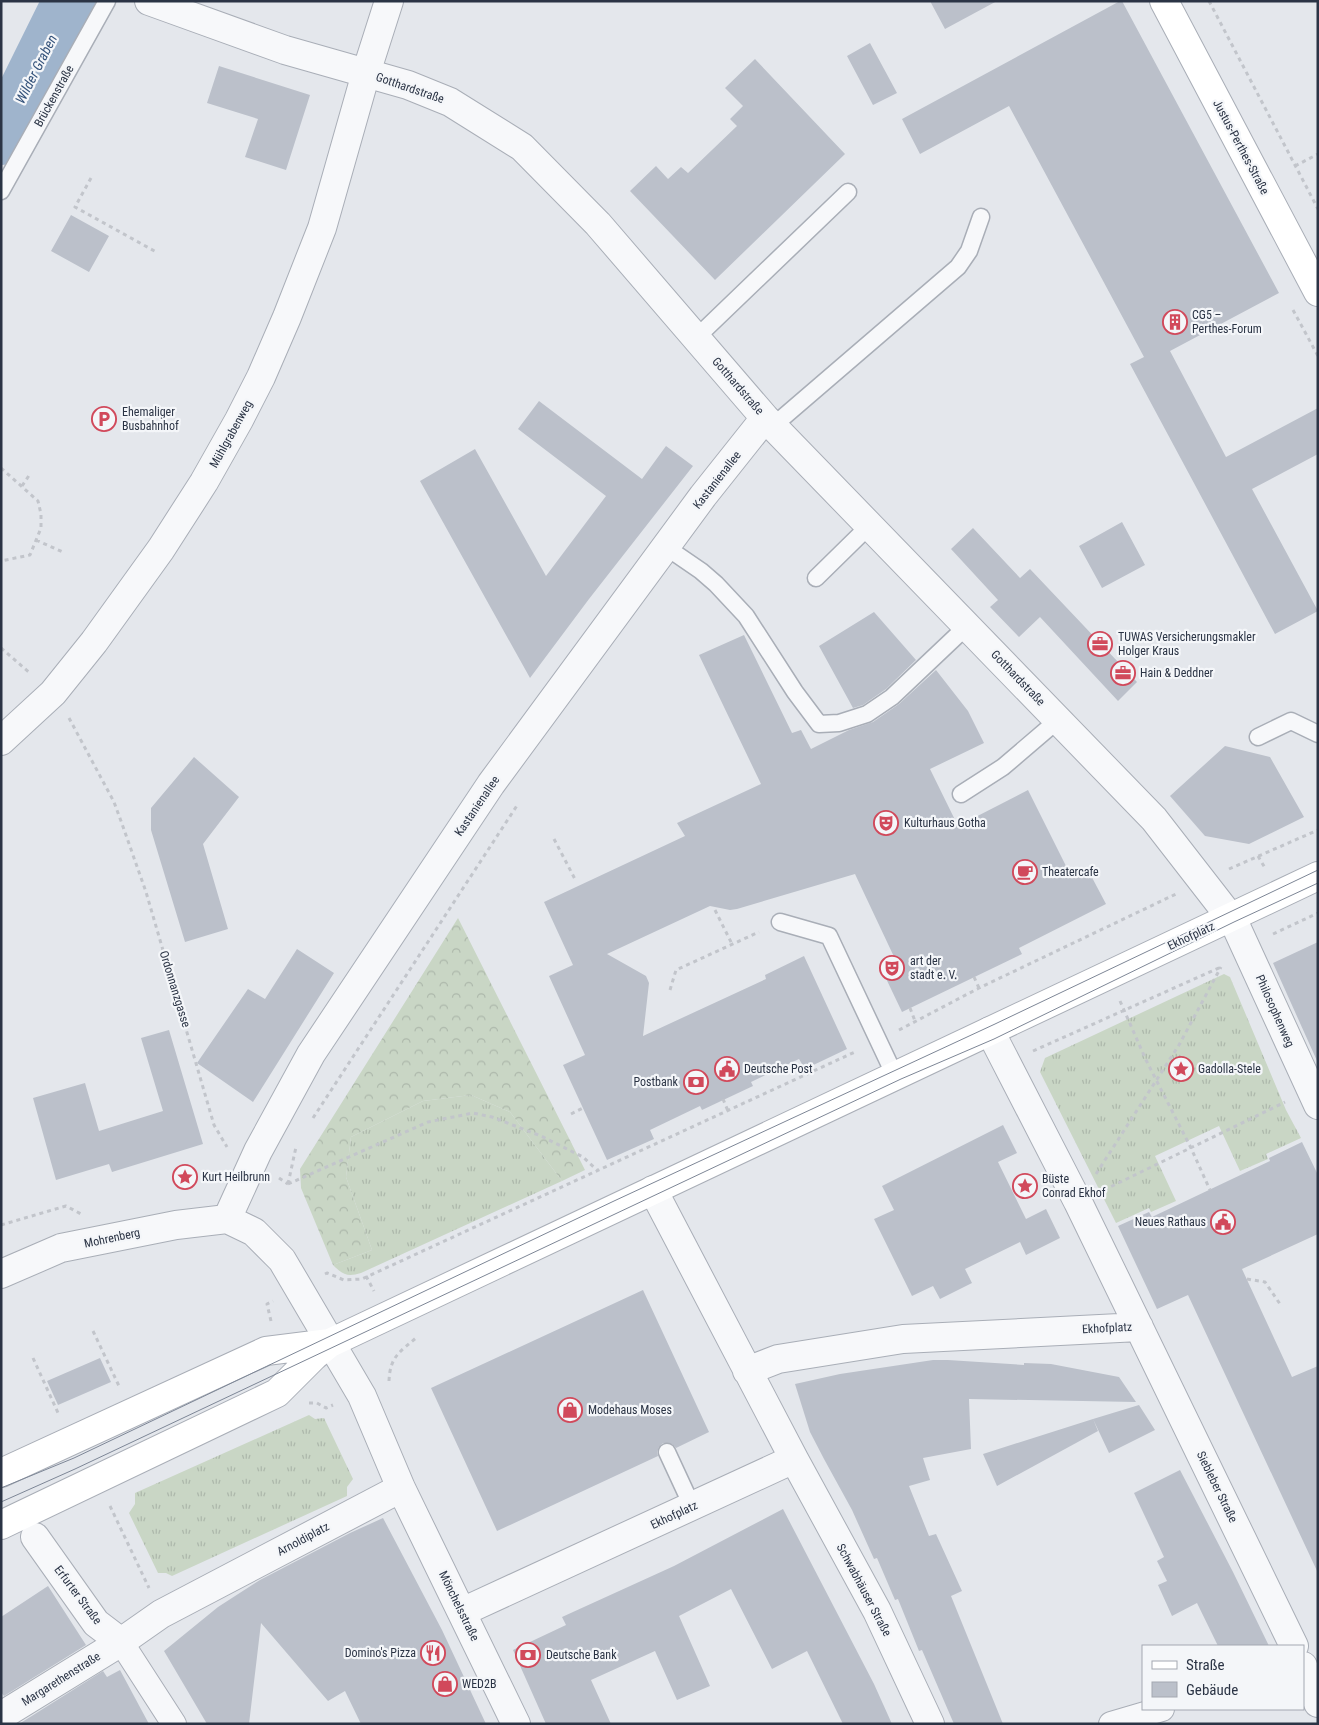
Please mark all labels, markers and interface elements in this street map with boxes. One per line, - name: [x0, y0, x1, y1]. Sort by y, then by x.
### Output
- water label: Wilder Graben: [12, 32, 60, 106]
- street label: Brückenstraße: [31, 62, 77, 129]
- street label: Gotthardstraße: [374, 70, 446, 106]
- street label: Justus-Perthes-Straße: [1210, 97, 1272, 197]
- place label: CG5 – Perthes-Forum: [1192, 308, 1262, 336]
- building icon: CG5 – Perthes-Forum: [1162, 309, 1188, 335]
- street label: Gotthardstraße: [709, 354, 767, 418]
- street label: Mühlgrabenweg: [207, 398, 255, 470]
- place label: Ehemaliger Busbahnhof: [122, 405, 179, 433]
- parking icon: Ehemaliger Busbahnhof: [91, 406, 117, 432]
- street label: Kastanienallee: [690, 448, 744, 512]
- place label: TUWAS Versicherungsmakler Holger Kraus: [1118, 630, 1256, 658]
- office icon: TUWAS Versicherungsmakler Holger Kraus: [1087, 631, 1113, 657]
- street label: Gotthardstraße: [988, 647, 1048, 709]
- office icon: Hain & Deddner: [1110, 660, 1136, 686]
- place label: Hain & Deddner: [1140, 666, 1214, 680]
- street label: Kastanienallee: [452, 773, 502, 839]
- theatre icon: Kulturhaus Gotha: [873, 810, 899, 836]
- place label: Kulturhaus Gotha: [904, 816, 986, 830]
- cafe icon: Theatercafe: [1012, 859, 1038, 885]
- place label: Theatercafe: [1042, 865, 1099, 879]
- street label: Ekhofplatz: [1165, 919, 1217, 953]
- street label: Ordonnanzgasse: [157, 949, 193, 1029]
- place label: art der stadt e. V.: [910, 954, 957, 982]
- theatre icon: art der stadt e. V.: [879, 955, 905, 981]
- street label: Philosophenweg: [1253, 973, 1297, 1050]
- public building icon: Deutsche Post: [714, 1056, 740, 1082]
- place icon: Gadolla-Stele: [1168, 1056, 1194, 1082]
- place label: Deutsche Post: [744, 1062, 813, 1076]
- place label: Gadolla-Stele: [1198, 1062, 1261, 1076]
- bank icon: Postbank: [683, 1069, 709, 1095]
- place label: Postbank: [633, 1075, 679, 1089]
- place icon: Kurt Heilbrunn: [172, 1164, 198, 1190]
- place label: Kurt Heilbrunn: [202, 1170, 270, 1184]
- place label: Büste Conrad Ekhof: [1042, 1172, 1106, 1200]
- place icon: Büste Conrad Ekhof: [1012, 1173, 1038, 1199]
- public building icon: Neues Rathaus: [1210, 1209, 1236, 1235]
- place label: Neues Rathaus: [1135, 1215, 1206, 1229]
- street label: Mohrenberg: [83, 1225, 141, 1251]
- street label: Ekhofplatz: [1082, 1320, 1132, 1336]
- shop icon: Modehaus Moses: [557, 1397, 583, 1423]
- place label: Modehaus Moses: [588, 1403, 672, 1417]
- street label: Siebleber Straße: [1194, 1449, 1240, 1525]
- street label: Ekhofplatz: [648, 1498, 700, 1532]
- street label: Arnoldiplatz: [274, 1519, 332, 1559]
- street label: Schwabhäuser Straße: [834, 1541, 894, 1639]
- street label: Erfurter Straße: [51, 1563, 105, 1627]
- street label: Mönchelsstraße: [436, 1569, 482, 1644]
- restaurant icon: Domino's Pizza: [420, 1640, 446, 1666]
- bank icon: Deutsche Bank: [515, 1642, 541, 1668]
- legend: [1142, 1645, 1304, 1710]
- place label: Domino's Pizza: [345, 1646, 416, 1660]
- place label: Deutsche Bank: [546, 1648, 617, 1662]
- street label: Margarethenstraße: [19, 1649, 103, 1709]
- text: Straße: [1186, 1656, 1225, 1674]
- shop icon: WED2B: [432, 1671, 458, 1697]
- place label: WED2B: [462, 1677, 496, 1691]
- text: Gebäude: [1186, 1681, 1238, 1699]

